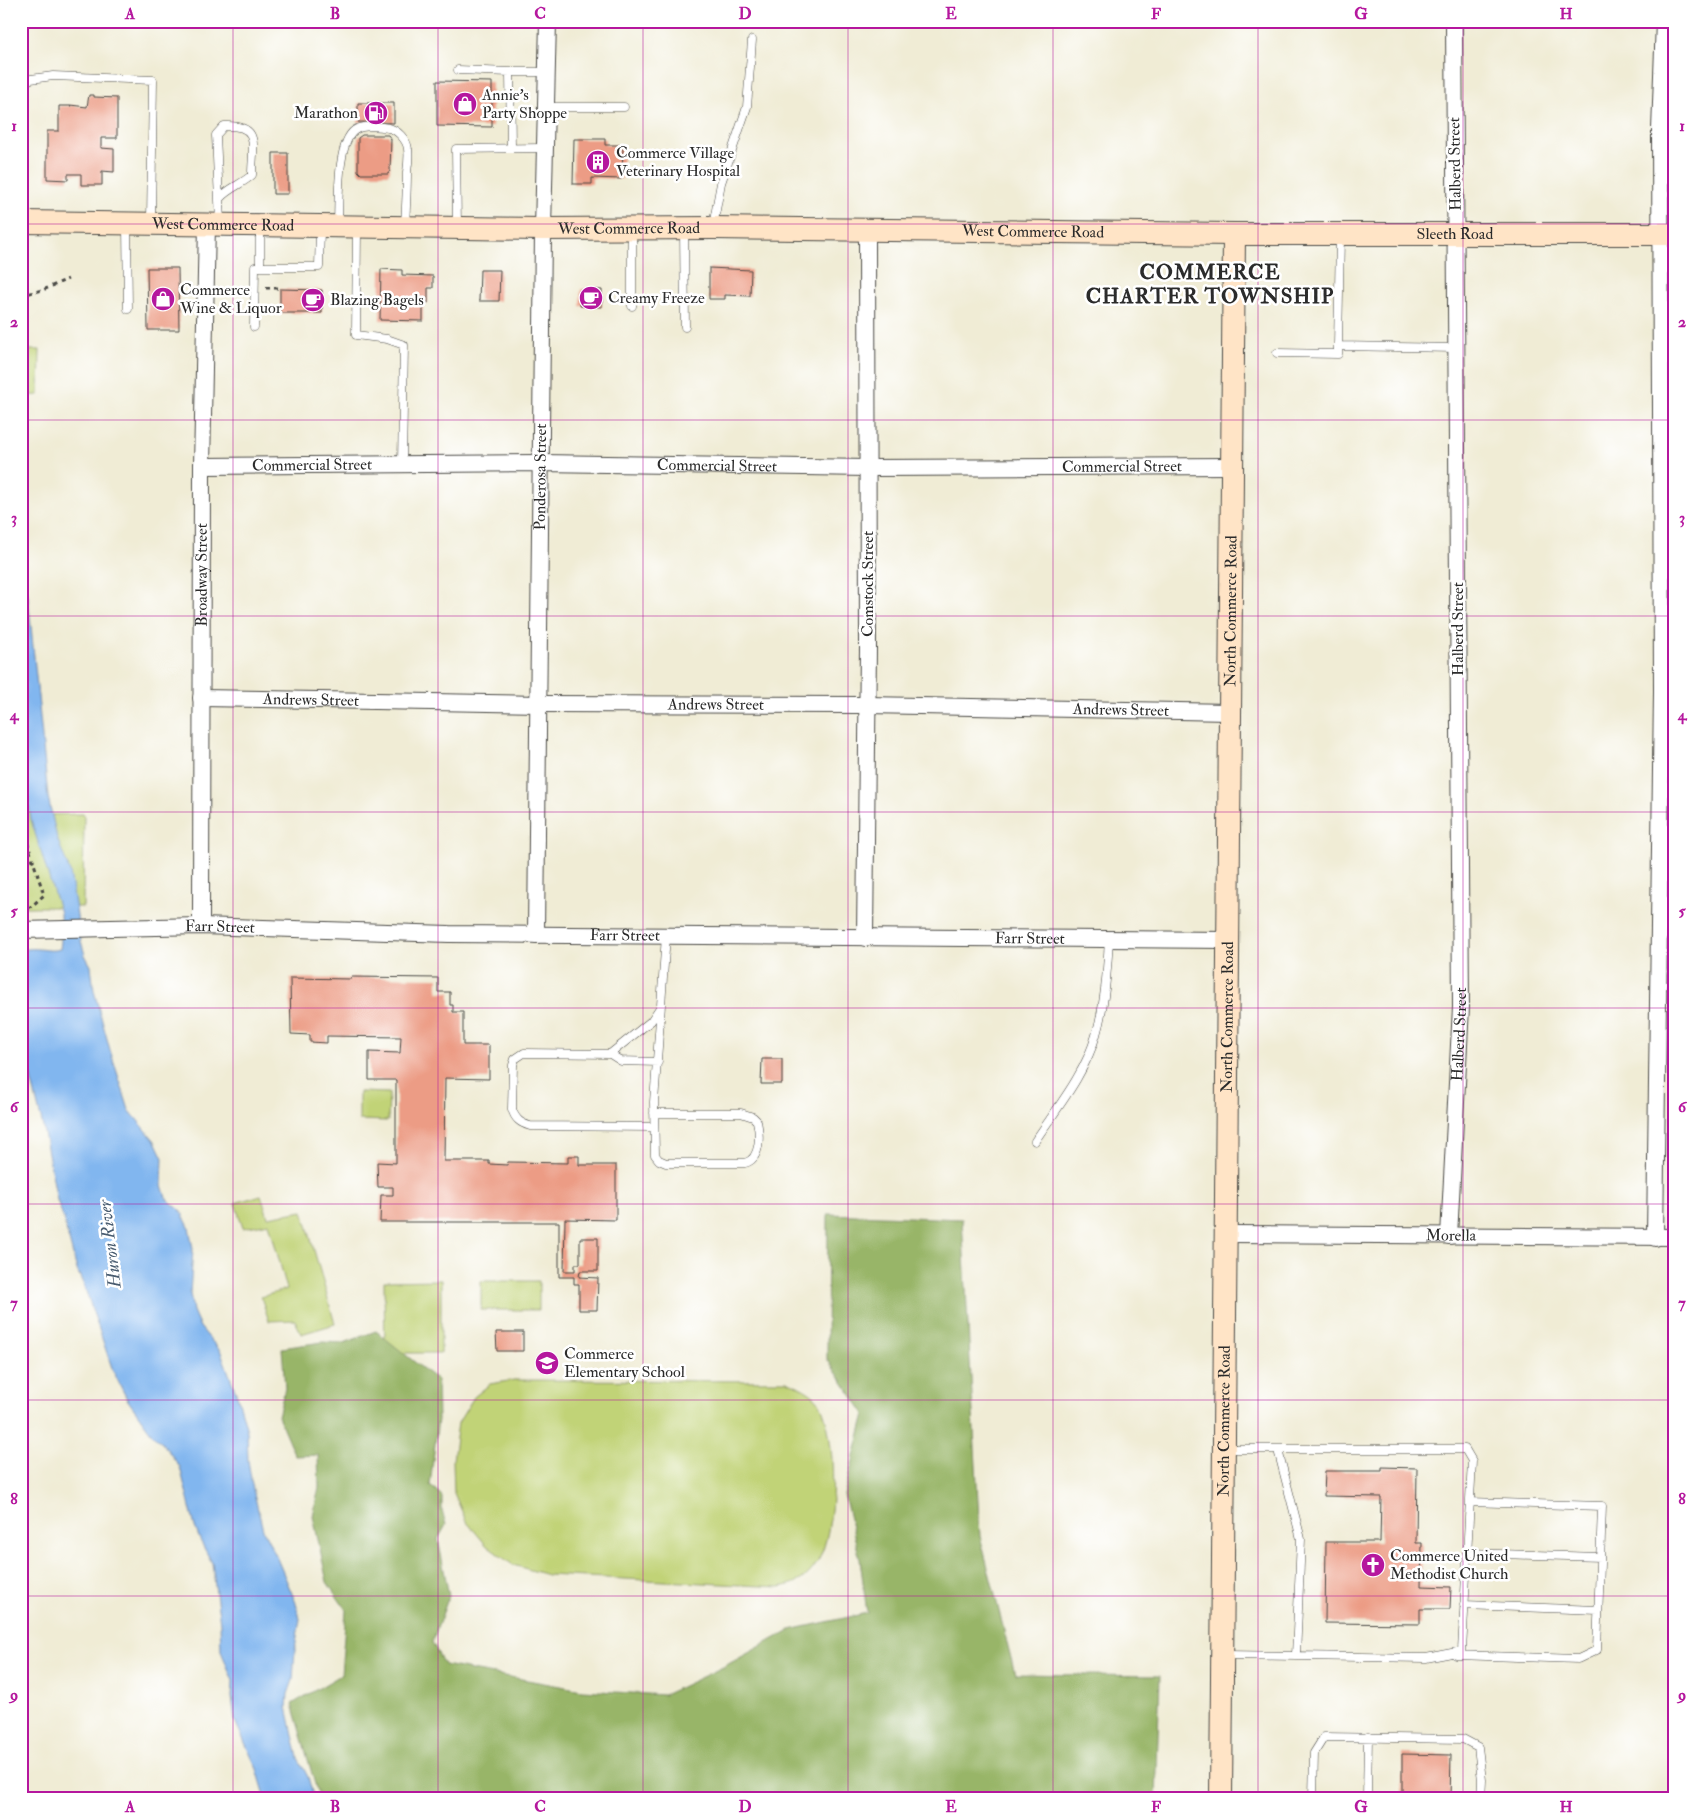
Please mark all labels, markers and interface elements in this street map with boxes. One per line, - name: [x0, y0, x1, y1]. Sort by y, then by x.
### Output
- text: A: [124, 4, 136, 24]
- text: B: [330, 4, 340, 24]
- text: C: [534, 4, 546, 24]
- text: D: [738, 4, 752, 24]
- text: E: [945, 4, 957, 24]
- text: F: [1151, 4, 1161, 24]
- text: G: [1354, 4, 1368, 24]
- text: H: [1559, 4, 1573, 24]
- place label: Annie's Party Shoppe: [481, 85, 567, 124]
- shop icon: Annie's Party Shoppe: [452, 91, 478, 117]
- fuel station icon: Marathon: [363, 100, 389, 126]
- place label: Marathon: [294, 103, 358, 123]
- text: 1: [11, 116, 17, 136]
- text: 1: [1679, 116, 1685, 136]
- street label: Halberd Street: [1444, 117, 1466, 211]
- place label: Commerce Village Veterinary Hospital: [616, 143, 740, 182]
- building icon: Commerce Village Veterinary Hospital: [585, 149, 611, 175]
- street label: West Commerce Road: [151, 214, 294, 236]
- street label: West Commerce Road: [557, 218, 700, 239]
- street label: West Commerce Road: [961, 221, 1104, 243]
- street label: Sleeth Road: [1417, 224, 1493, 244]
- district label: COMMERCE CHARTER TOWNSHIP: [1086, 259, 1334, 310]
- place label: Commerce Wine & Liquor: [179, 280, 282, 318]
- cafe icon: Creamy Freeze: [578, 285, 604, 311]
- shop icon: Commerce Wine & Liquor: [150, 286, 176, 312]
- cafe icon: Blazing Bagels: [300, 287, 326, 313]
- place label: Creamy Freeze: [608, 288, 705, 308]
- place label: Blazing Bagels: [330, 290, 424, 310]
- text: 2: [10, 312, 18, 332]
- text: 2: [1678, 312, 1686, 332]
- street label: Ponderosa Street: [530, 423, 551, 531]
- street label: Commercial Street: [252, 454, 372, 476]
- street label: Commercial Street: [657, 455, 777, 477]
- street label: Commercial Street: [1062, 456, 1182, 477]
- text: 3: [11, 508, 17, 528]
- text: 3: [1679, 508, 1685, 528]
- street label: Broadway Street: [192, 523, 212, 627]
- street label: Comstock Street: [858, 531, 878, 637]
- street label: North Commerce Road: [1220, 535, 1241, 687]
- street label: Halberd Street: [1448, 582, 1468, 676]
- street label: Andrews Street: [262, 689, 359, 711]
- street label: Andrews Street: [667, 694, 764, 715]
- street label: Andrews Street: [1072, 699, 1169, 721]
- text: 4: [9, 705, 20, 725]
- text: 4: [1677, 705, 1688, 725]
- text: 5: [10, 901, 18, 921]
- text: 5: [1678, 901, 1686, 921]
- street label: Farr Street: [185, 916, 255, 938]
- street label: Farr Street: [590, 925, 660, 946]
- street label: Farr Street: [995, 928, 1065, 949]
- street label: North Commerce Road: [1217, 941, 1238, 1093]
- street label: Halberd Street: [1447, 987, 1471, 1082]
- text: 6: [10, 1097, 20, 1117]
- text: 6: [1678, 1097, 1688, 1117]
- water label: Huron River: [93, 1197, 127, 1290]
- street label: Morella: [1426, 1225, 1477, 1246]
- text: 7: [10, 1293, 18, 1313]
- text: 7: [1678, 1293, 1686, 1313]
- place label: Commerce Elementary School: [564, 1344, 685, 1382]
- street label: North Commerce Road: [1214, 1345, 1235, 1497]
- school or university icon: Commerce Elementary School: [534, 1350, 560, 1376]
- text: 8: [10, 1489, 18, 1509]
- text: 8: [1678, 1489, 1686, 1509]
- place label: Commerce United Methodist Church: [1390, 1546, 1509, 1584]
- church icon: Commerce United Methodist Church: [1360, 1552, 1386, 1578]
- text: 9: [8, 1685, 18, 1705]
- text: 9: [1676, 1685, 1686, 1705]
- text: A: [124, 1797, 136, 1817]
- text: B: [330, 1797, 340, 1817]
- text: C: [534, 1797, 546, 1817]
- text: D: [738, 1797, 752, 1817]
- text: E: [945, 1797, 957, 1817]
- text: F: [1151, 1797, 1161, 1817]
- text: G: [1354, 1797, 1368, 1817]
- text: H: [1559, 1797, 1573, 1817]

